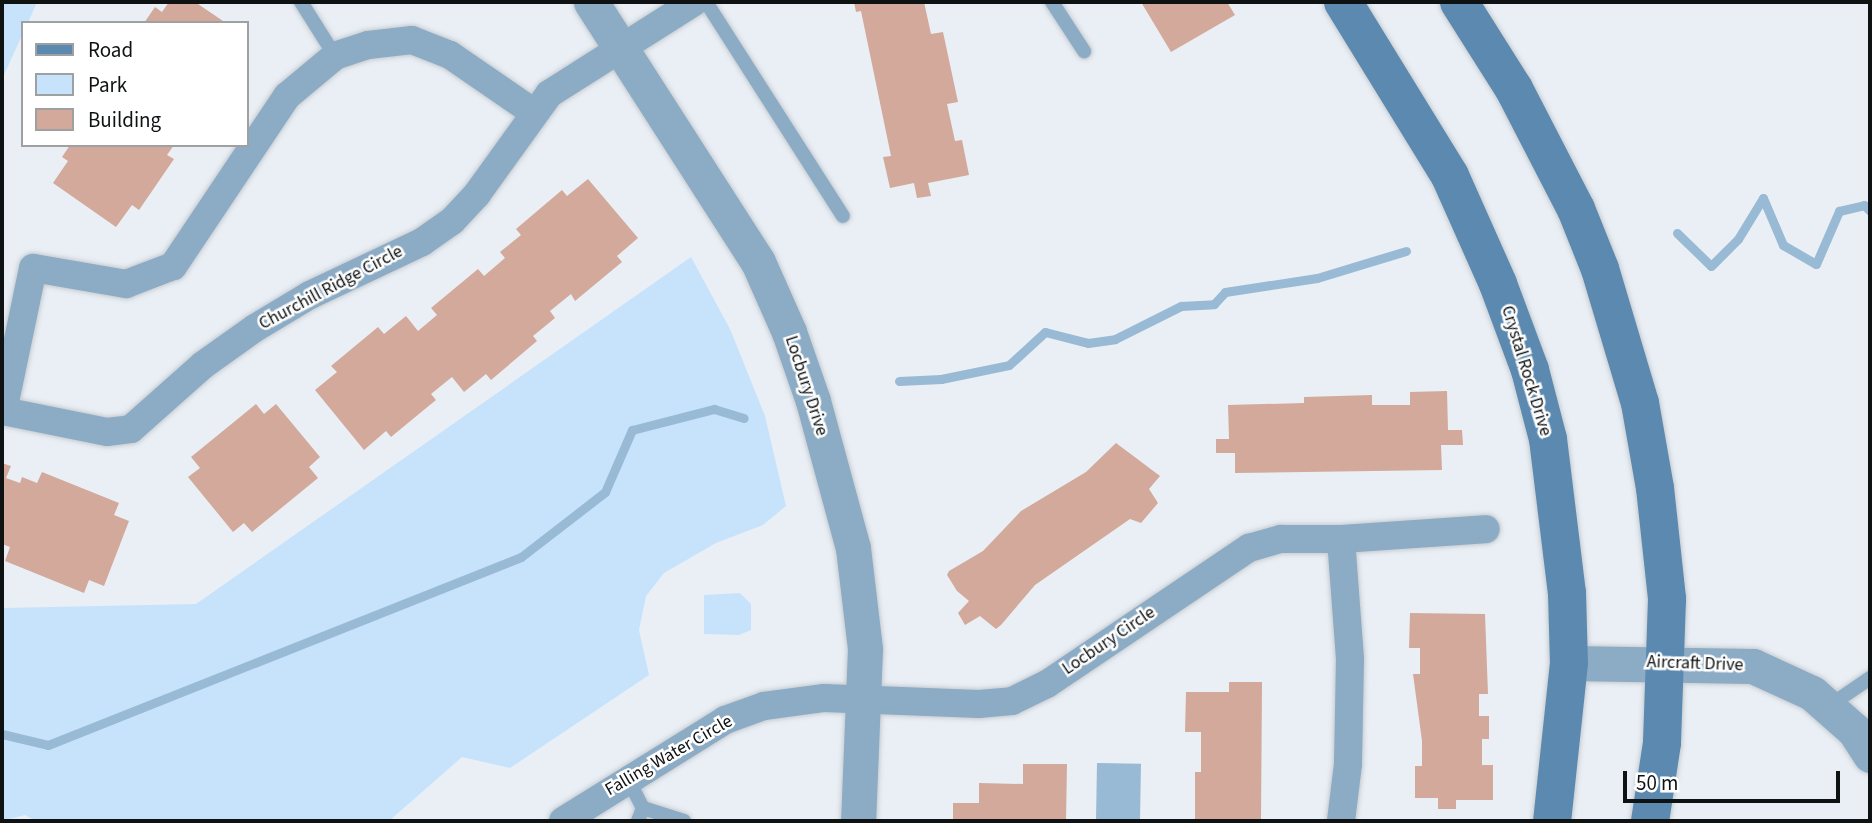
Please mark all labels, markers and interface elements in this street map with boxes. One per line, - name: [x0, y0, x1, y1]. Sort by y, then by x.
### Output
- legend: [21, 21, 248, 147]
- text: Road: [88, 35, 133, 65]
- text: Park: [88, 70, 127, 100]
- text: Building: [88, 105, 161, 135]
- street label: Churchill Ridge Circle: [255, 241, 407, 335]
- street label: Crystal Rock Drive: [1496, 303, 1556, 439]
- street label: Locbury Drive: [780, 333, 832, 439]
- street label: Locbury Circle: [1058, 602, 1160, 680]
- street label: Aircraft Drive: [1646, 652, 1744, 676]
- street label: Falling Water Circle: [602, 711, 736, 801]
- scale bar: [1627, 756, 1844, 800]
- text: 50 m: [1636, 768, 1678, 798]

